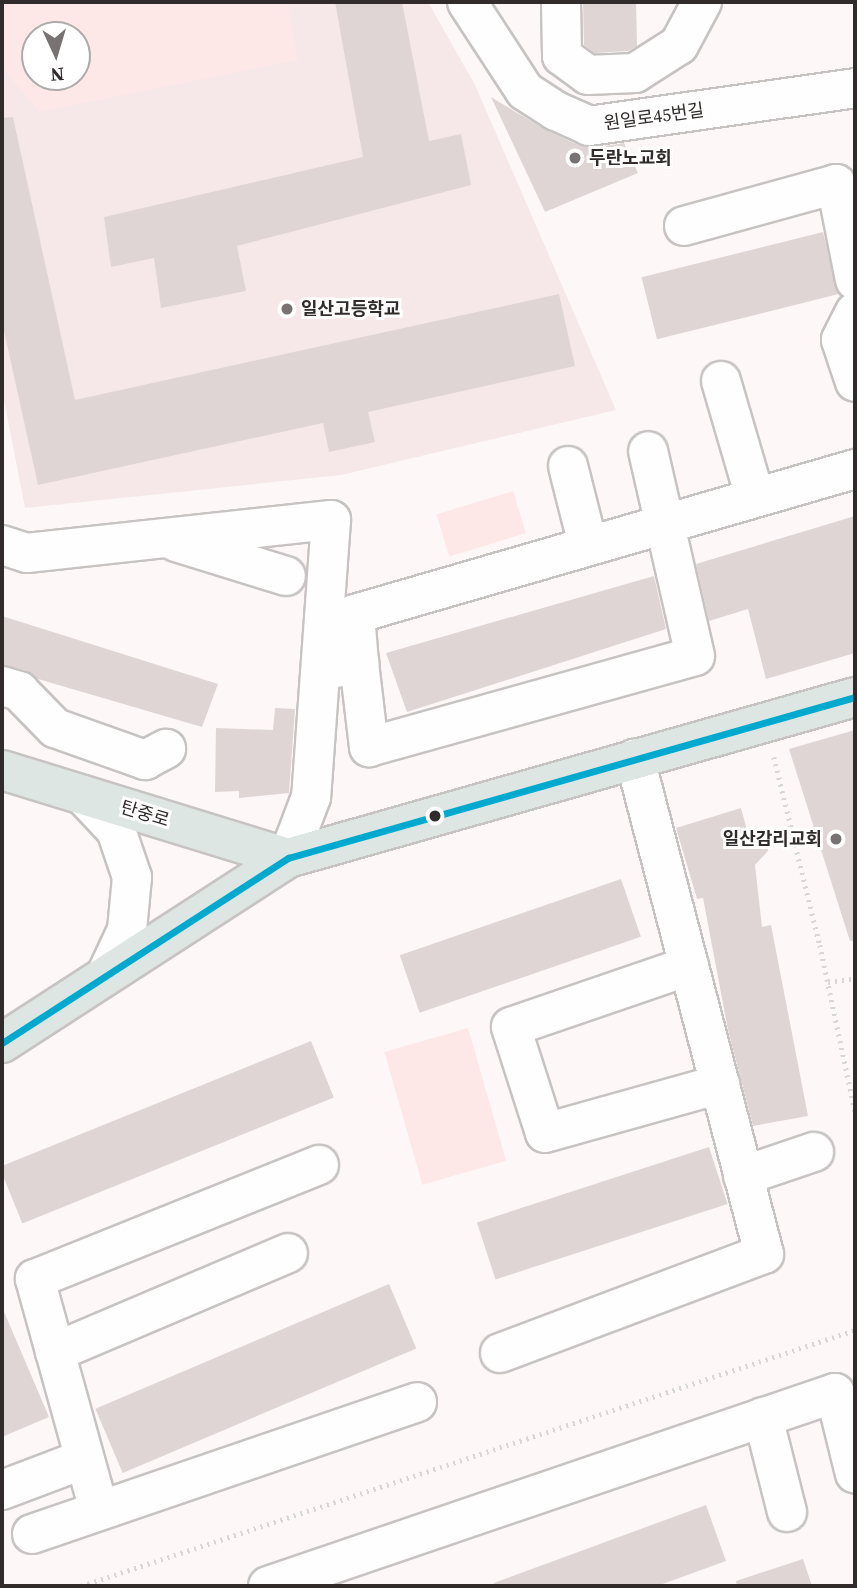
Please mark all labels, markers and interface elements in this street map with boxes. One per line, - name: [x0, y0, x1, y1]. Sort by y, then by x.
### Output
- north arrow: [21, 21, 91, 91]
- text: N: [50, 62, 65, 88]
- street label: 원일로45번길: [603, 99, 705, 135]
- place label: 두란노교회: [589, 147, 672, 169]
- marker: 두란노교회: [567, 150, 583, 166]
- place label: 일산고등학교: [301, 298, 400, 320]
- marker: 일산고등학교: [279, 301, 295, 317]
- street label: 탄중로: [118, 796, 172, 832]
- unlabelled marker: [428, 809, 442, 823]
- place label: 일산감리교회: [723, 828, 822, 850]
- marker: 일산감리교회: [828, 831, 844, 847]

